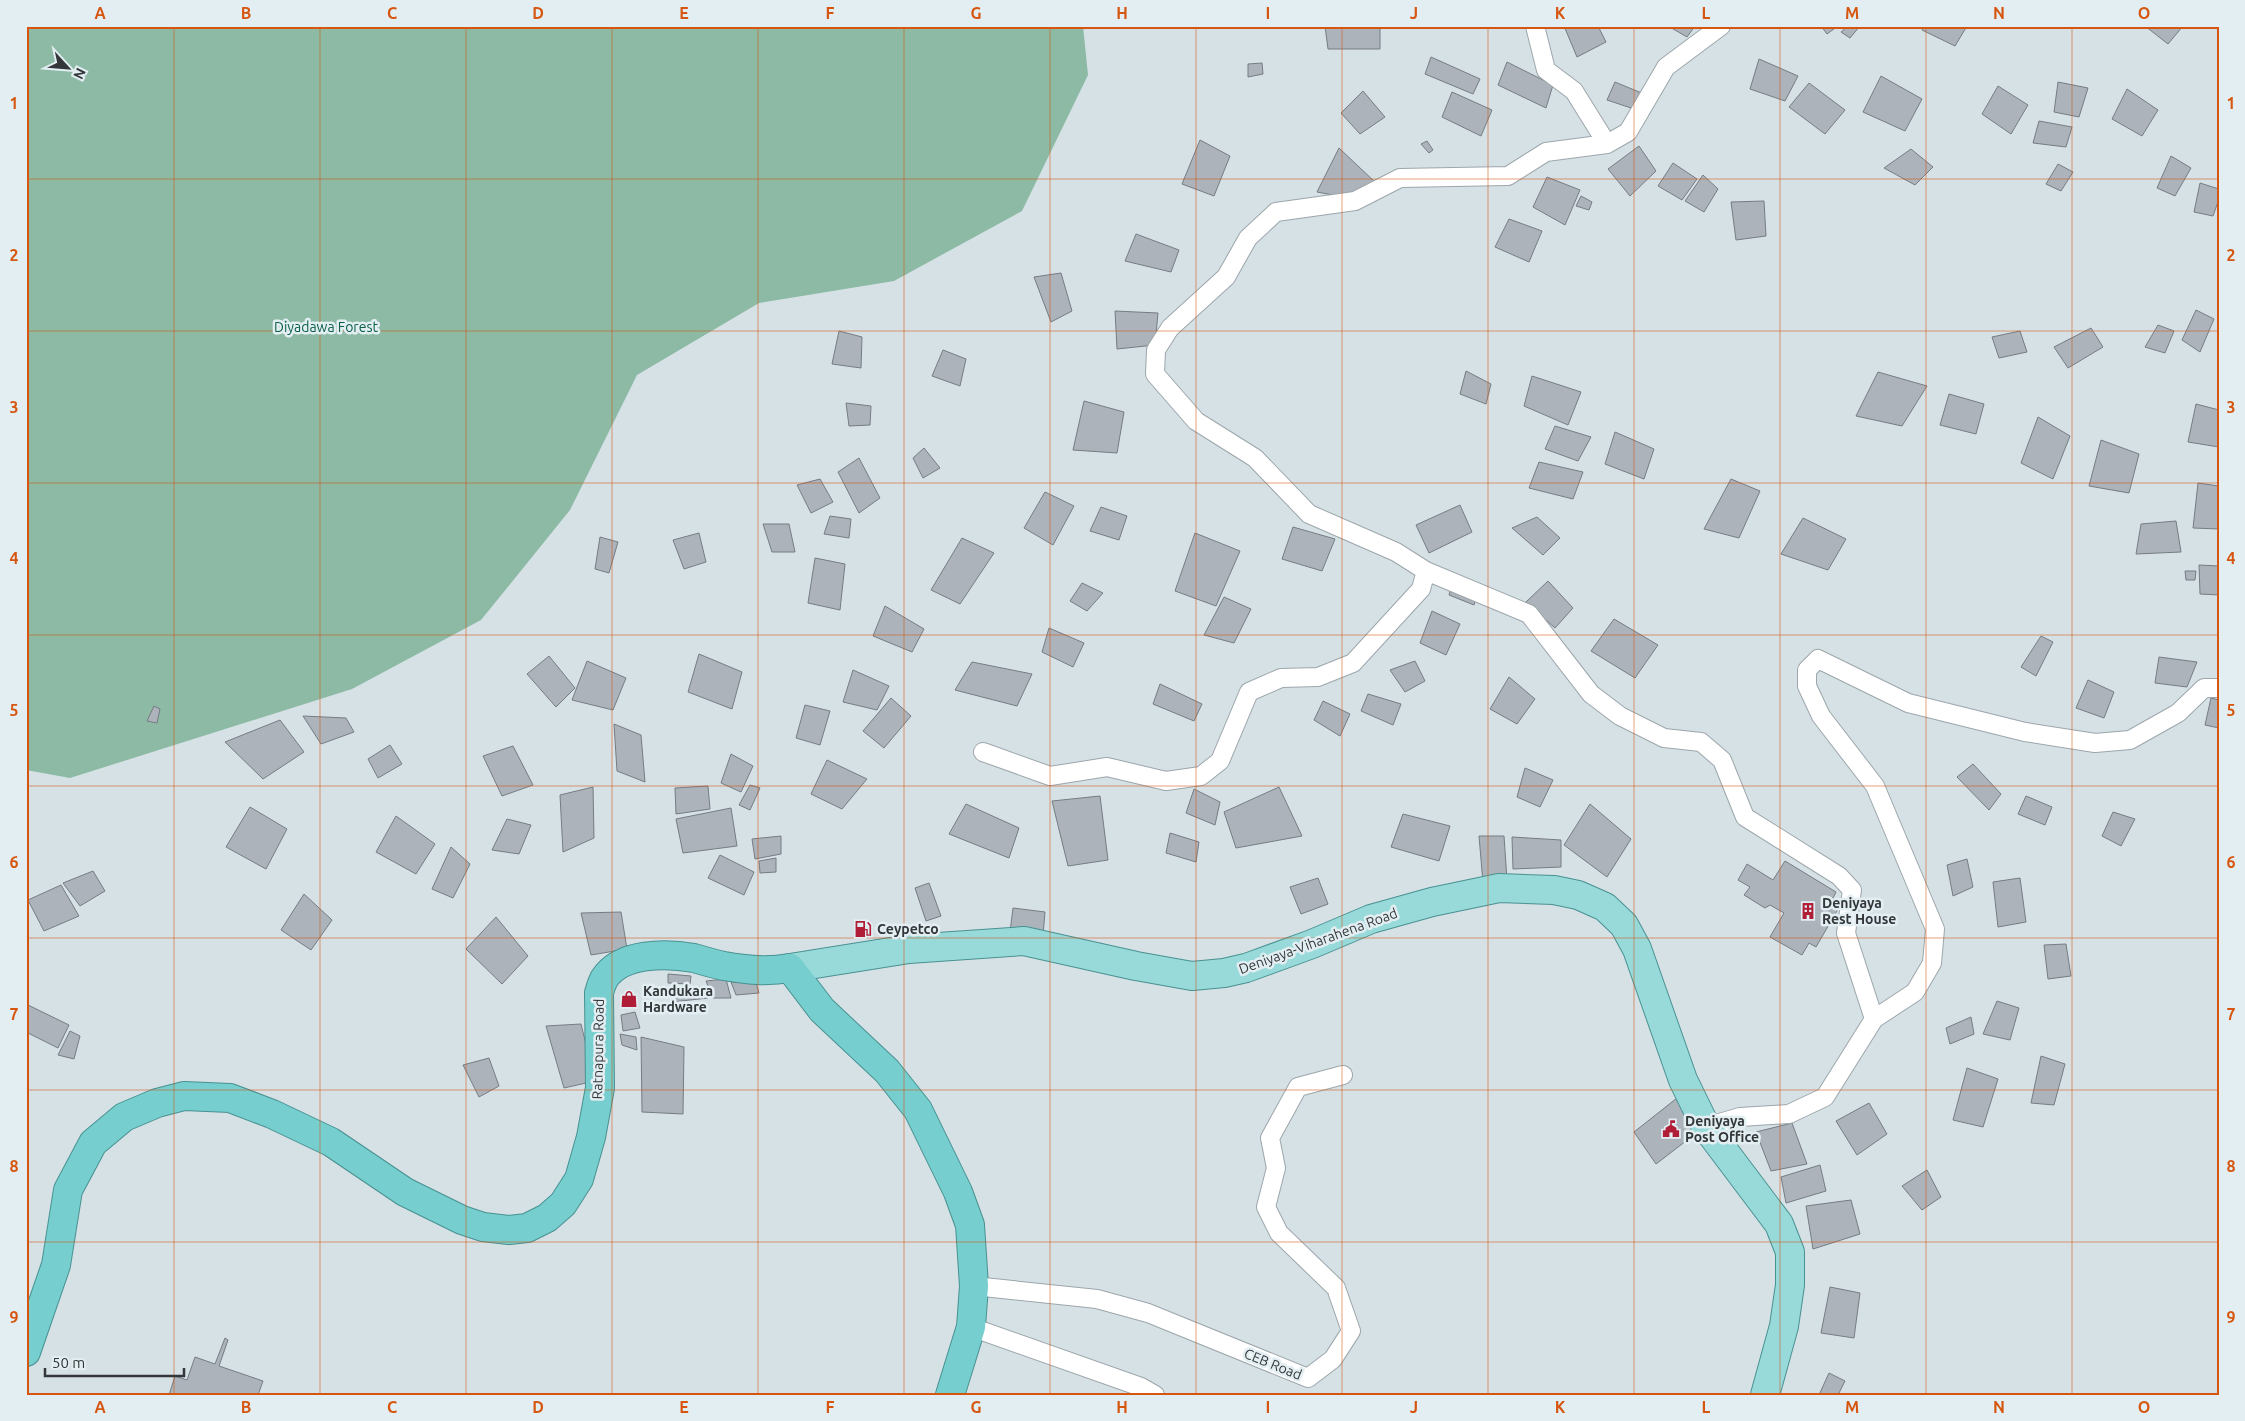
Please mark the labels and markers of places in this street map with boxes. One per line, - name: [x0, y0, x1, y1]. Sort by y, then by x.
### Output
- place label: Deniyaya Rest House: [1822, 895, 1896, 927]
- building icon: Deniyaya Rest House: [1798, 901, 1818, 921]
- fuel station icon: Ceypetco: [853, 919, 873, 939]
- place label: Ceypetco: [877, 921, 939, 937]
- place label: Kandukara Hardware: [643, 983, 713, 1015]
- shop icon: Kandukara Hardware: [619, 989, 639, 1009]
- place label: Deniyaya Post Office: [1685, 1113, 1759, 1145]
- public building icon: Deniyaya Post Office: [1661, 1119, 1681, 1139]

